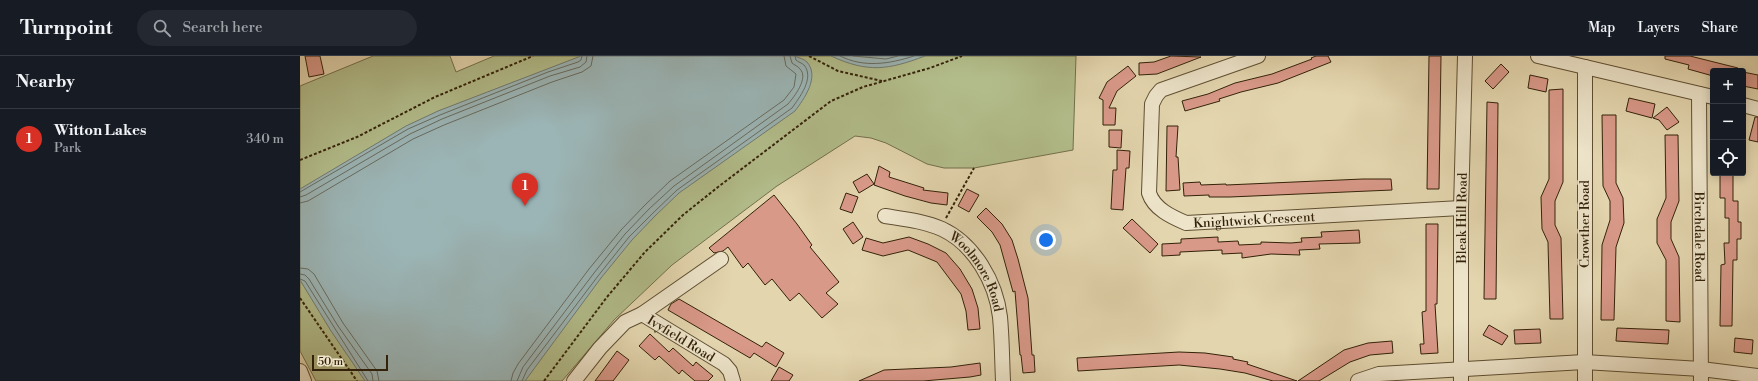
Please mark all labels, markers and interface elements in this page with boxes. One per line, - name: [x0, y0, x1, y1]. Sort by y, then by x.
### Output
- search box: [137, 10, 417, 46]
- text: Turnpoint: [20, 16, 113, 40]
- icon: search: [151, 17, 173, 39]
- text: Search here: [183, 18, 263, 37]
- text: Map: [1588, 19, 1615, 37]
- text: Layers: [1637, 19, 1680, 37]
- text: Share: [1702, 19, 1738, 37]
- map controls: [1710, 68, 1746, 176]
- button: +: [1710, 68, 1746, 104]
- text: Nearby: [16, 71, 75, 93]
- button: −: [1710, 104, 1746, 140]
- text: Witton Lakes: [54, 121, 146, 140]
- text: 1: [26, 131, 32, 147]
- text: 340 m: [246, 131, 284, 147]
- text: Park: [54, 140, 81, 156]
- button: locate: [1710, 140, 1746, 176]
- street label: Bleak Hill Road: [1454, 172, 1471, 264]
- pin: 1: [512, 173, 538, 206]
- street label: Crowther Road: [1577, 179, 1593, 268]
- street label: Birchdale Road: [1691, 191, 1707, 283]
- street label: Knightwick Crescent: [1193, 209, 1316, 232]
- street label: Woolmore Road: [945, 228, 1006, 314]
- your location: [1036, 230, 1056, 250]
- street label: Ivyfield Road: [644, 312, 718, 366]
- scale bar: [312, 353, 388, 372]
- text: 50 m: [318, 355, 343, 369]

